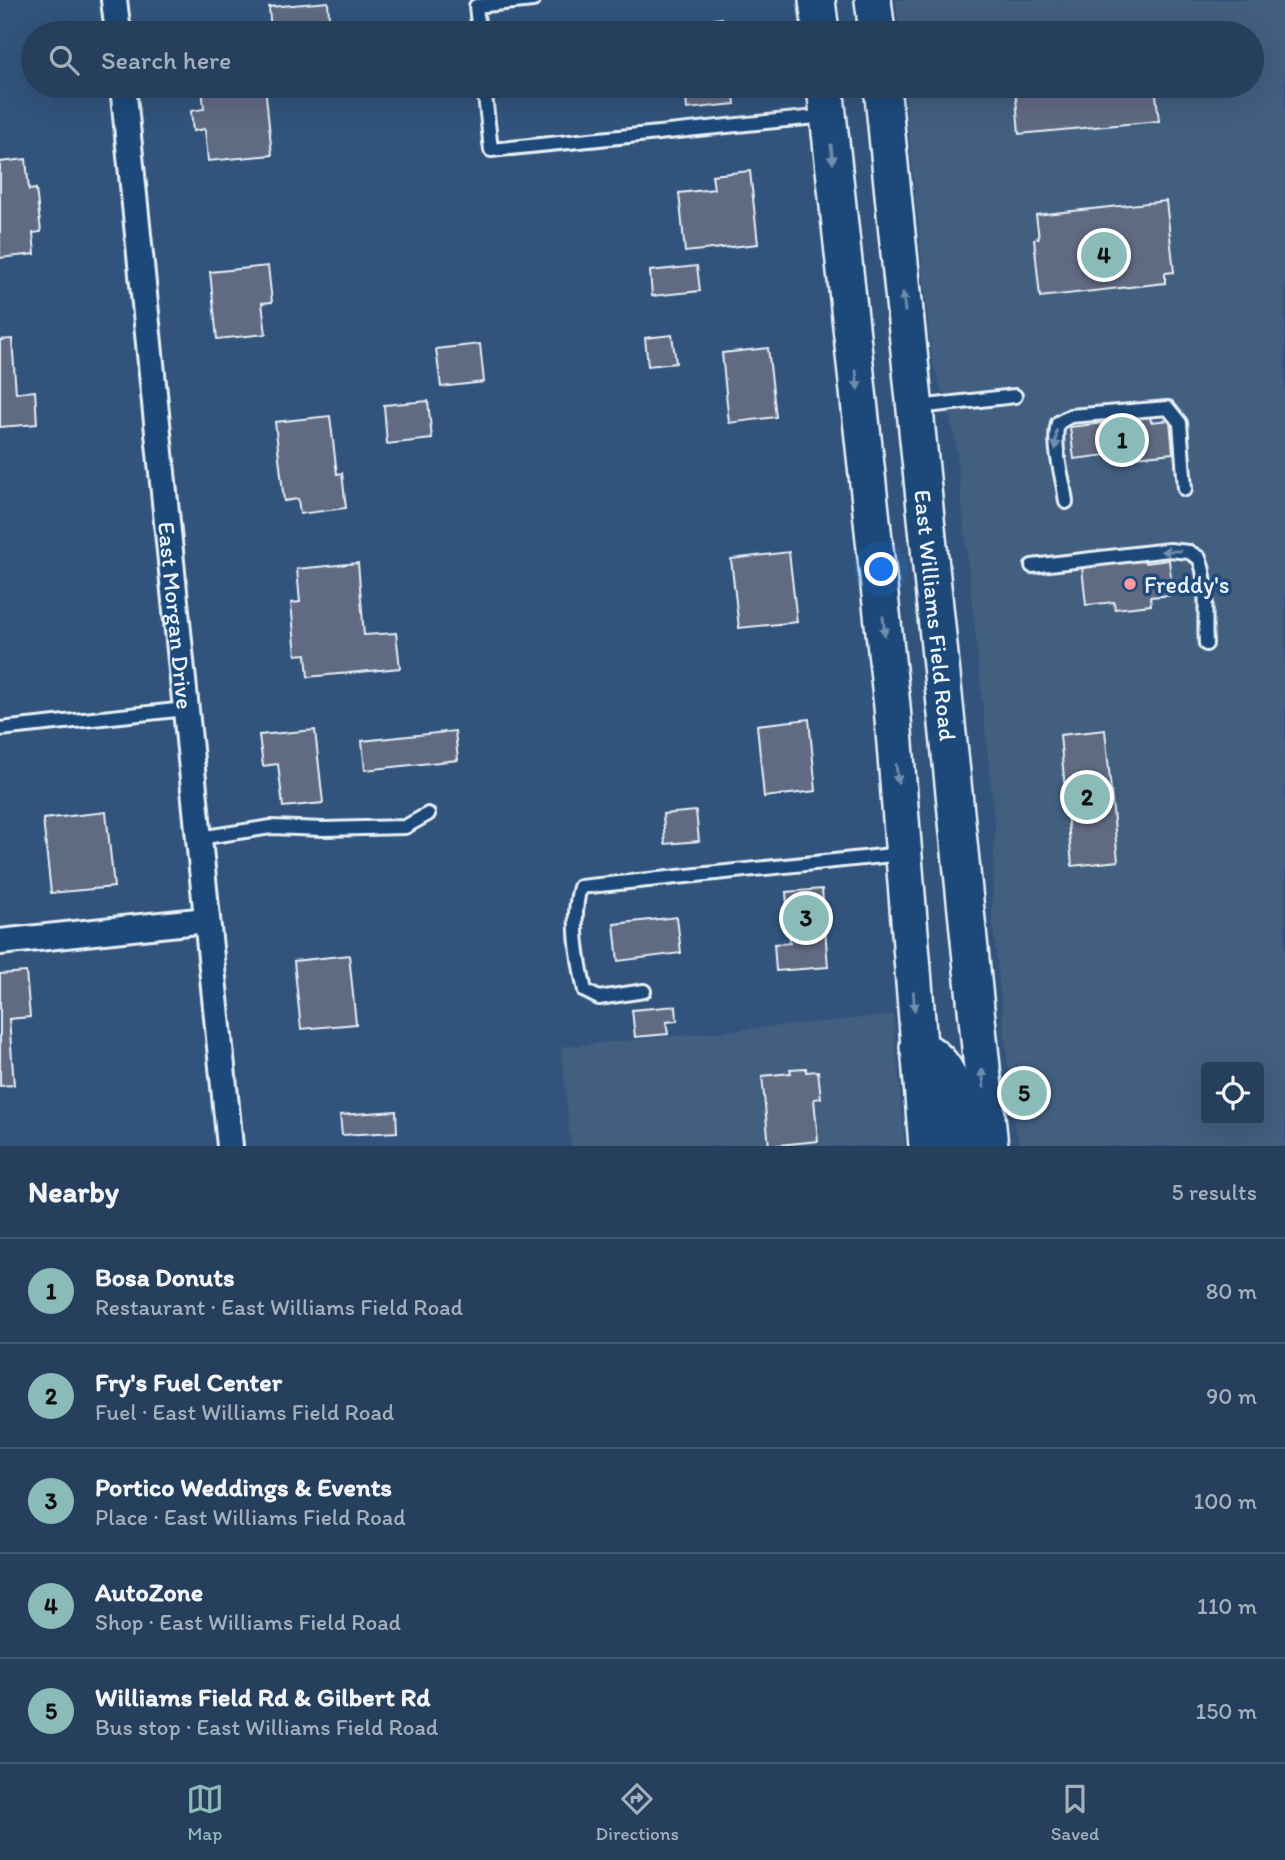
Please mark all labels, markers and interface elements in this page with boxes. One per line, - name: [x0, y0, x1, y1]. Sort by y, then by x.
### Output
- search box: [21, 21, 1264, 98]
- icon: search: [45, 41, 83, 79]
- text: Search here: [101, 44, 231, 76]
- one-way arrow: [827, 143, 838, 165]
- pin: 4: [1081, 229, 1127, 281]
- one-way arrow: [899, 290, 910, 312]
- one-way arrow: [852, 369, 863, 391]
- pin: 1: [1099, 414, 1145, 466]
- one-way arrow: [1051, 429, 1062, 451]
- street label: East Williams Field Road: [909, 488, 963, 742]
- street label: East Morgan Drive: [153, 520, 200, 711]
- one-way arrow: [1159, 545, 1181, 557]
- your location: [864, 552, 898, 586]
- place label: Freddy's: [1144, 570, 1229, 599]
- marker: Freddy's: [1122, 576, 1138, 592]
- one-way arrow: [878, 616, 889, 638]
- one-way arrow: [892, 763, 903, 785]
- pin: 2: [1064, 771, 1110, 823]
- pin: 3: [783, 892, 829, 944]
- one-way arrow: [909, 990, 920, 1012]
- map controls: [1201, 1062, 1264, 1125]
- button: locate: [1201, 1062, 1264, 1125]
- one-way arrow: [977, 1067, 988, 1089]
- pin: 5: [1001, 1067, 1047, 1119]
- text: Nearby: [28, 1173, 119, 1210]
- text: 5 results: [1171, 1178, 1257, 1206]
- text: Bosa Donuts: [95, 1261, 235, 1293]
- text: 1: [46, 1277, 56, 1305]
- text: 80 m: [1206, 1277, 1257, 1305]
- text: Restaurant · East Williams Field Road: [95, 1293, 463, 1321]
- text: Fry's Fuel Center: [95, 1366, 282, 1398]
- text: 2: [45, 1382, 57, 1410]
- text: 90 m: [1206, 1382, 1257, 1410]
- text: Fuel · East Williams Field Road: [95, 1398, 394, 1426]
- text: Portico Weddings & Events: [95, 1471, 392, 1503]
- text: 3: [45, 1487, 57, 1515]
- text: 100 m: [1193, 1487, 1257, 1515]
- text: Place · East Williams Field Road: [95, 1503, 406, 1531]
- text: AutoZone: [95, 1576, 203, 1608]
- text: 4: [44, 1592, 58, 1620]
- text: 110 m: [1197, 1592, 1257, 1620]
- text: Shop · East Williams Field Road: [95, 1608, 401, 1636]
- text: Williams Field Rd & Gilbert Rd: [95, 1681, 430, 1713]
- text: 5: [45, 1697, 57, 1725]
- text: 150 m: [1196, 1697, 1257, 1725]
- text: Bus stop · East Williams Field Road: [95, 1713, 438, 1741]
- tab: Map: [186, 1780, 224, 1845]
- tab: Directions: [595, 1780, 679, 1845]
- tab: Saved: [1051, 1780, 1099, 1845]

